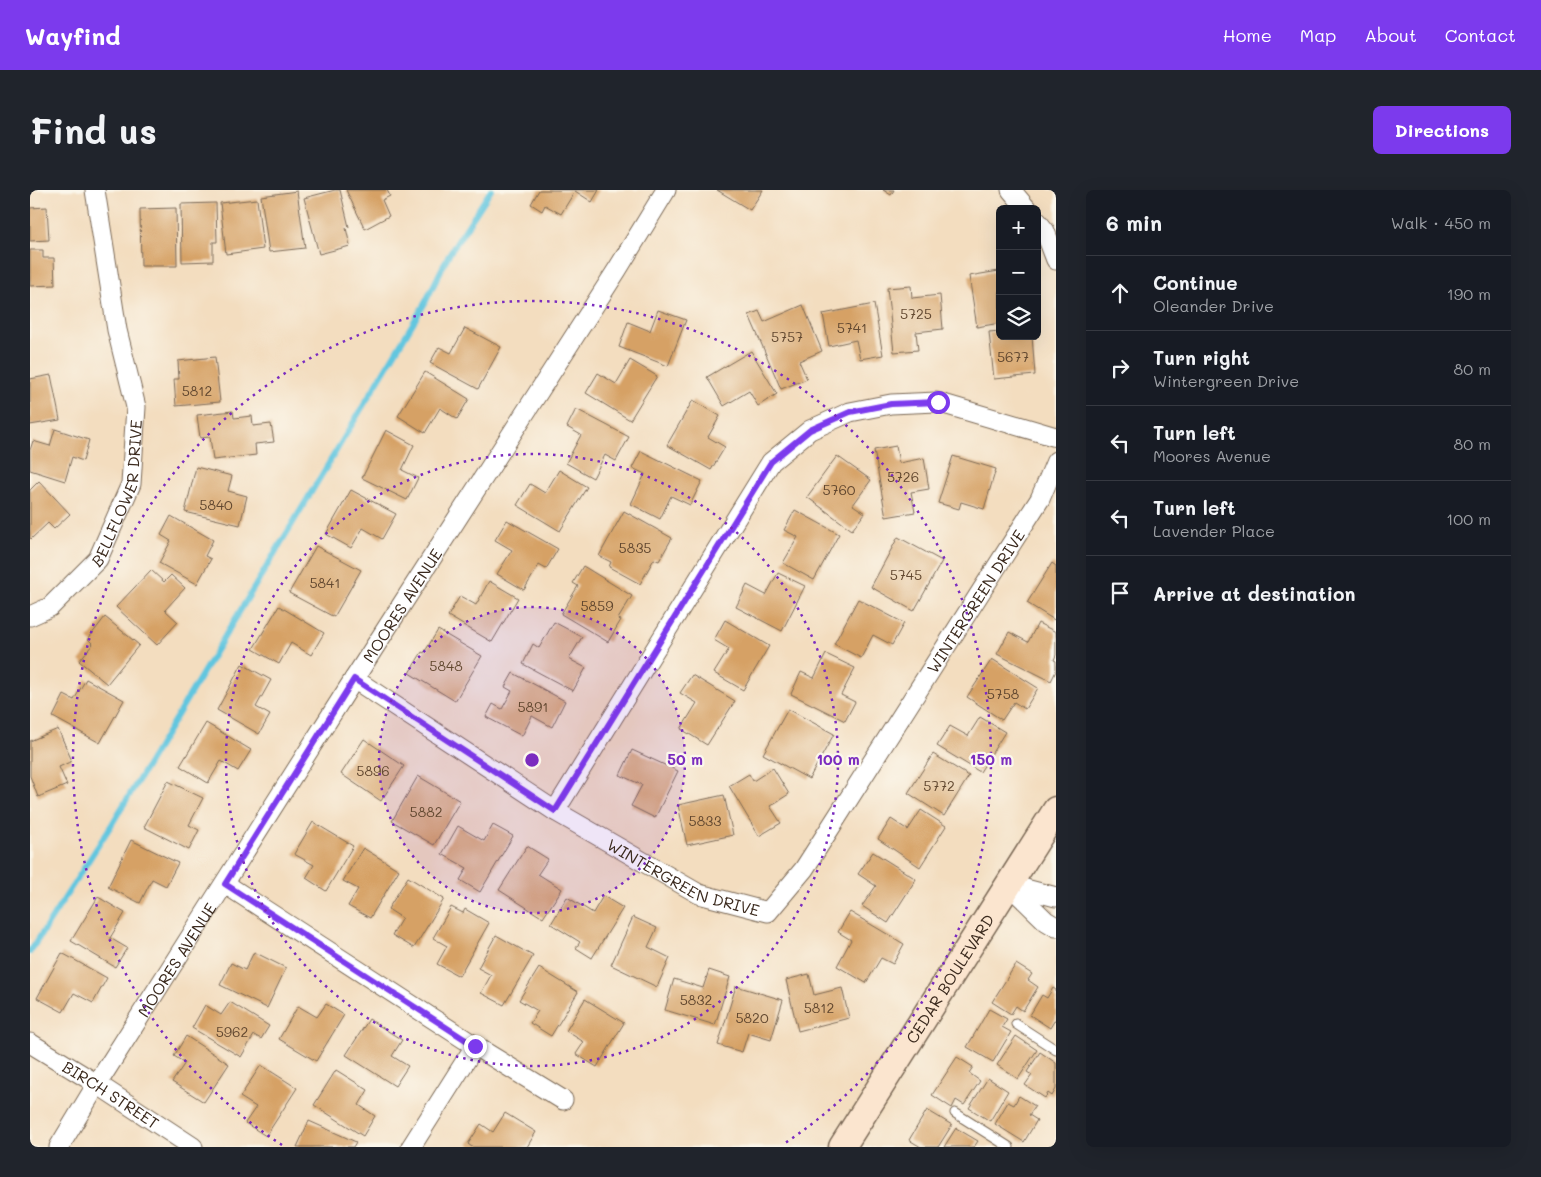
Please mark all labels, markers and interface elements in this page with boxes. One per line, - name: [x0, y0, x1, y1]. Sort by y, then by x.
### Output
- text: Wayfind: [25, 20, 121, 51]
- text: Home: [1223, 23, 1272, 47]
- text: Map: [1300, 23, 1336, 47]
- text: About: [1364, 23, 1417, 47]
- text: Contact: [1445, 23, 1516, 47]
- button: Directions: [1373, 106, 1511, 154]
- text: Find us: [30, 107, 157, 153]
- map controls: [996, 205, 1041, 340]
- button: +: [996, 205, 1041, 250]
- text: 6 min: [1106, 209, 1162, 236]
- text: Walk · 450 m: [1391, 212, 1491, 233]
- button: −: [996, 250, 1041, 295]
- text: Continue: [1153, 270, 1238, 295]
- icon: ahead: [1106, 279, 1134, 307]
- text: 190 m: [1447, 283, 1491, 304]
- button: layers: [996, 295, 1041, 340]
- text: Oleander Drive: [1153, 295, 1274, 316]
- house number: 5725: [900, 304, 932, 323]
- house number: 5741: [837, 318, 867, 337]
- house number: 5757: [771, 327, 803, 346]
- text: Turn right: [1153, 345, 1250, 370]
- house number: 5677: [997, 347, 1029, 366]
- icon: right: [1106, 354, 1134, 382]
- text: 80 m: [1454, 358, 1491, 379]
- text: Wintergreen Drive: [1153, 370, 1299, 391]
- house number: 5812: [182, 381, 212, 400]
- route start: [927, 391, 950, 414]
- street label: BELLFLOWER DRIVE: [86, 419, 146, 571]
- text: Turn left: [1153, 420, 1236, 445]
- icon: left: [1106, 429, 1134, 457]
- text: 80 m: [1454, 433, 1491, 454]
- text: Moores Avenue: [1153, 445, 1271, 466]
- house number: 5726: [887, 467, 919, 486]
- house number: 5760: [822, 480, 856, 499]
- house number: 5840: [199, 495, 233, 514]
- text: Turn left: [1153, 495, 1236, 520]
- icon: left: [1106, 504, 1134, 532]
- text: 100 m: [1446, 508, 1491, 529]
- text: Lavender Place: [1153, 520, 1275, 541]
- street label: WINTERGREEN DRIVE: [921, 525, 1029, 677]
- house number: 5835: [619, 538, 652, 557]
- street label: MOORES AVENUE: [357, 544, 446, 666]
- house number: 5745: [890, 565, 922, 584]
- house number: 5841: [309, 573, 341, 592]
- icon: arrive: [1106, 579, 1134, 607]
- text: Arrive at destination: [1153, 581, 1356, 606]
- house number: 5859: [580, 596, 614, 615]
- house number: 5848: [429, 656, 463, 675]
- house number: 5758: [987, 684, 1019, 703]
- house number: 5891: [517, 697, 549, 716]
- text: 50 m: [667, 749, 703, 769]
- text: 100 m: [816, 749, 860, 769]
- text: 150 m: [970, 749, 1012, 769]
- centre of rings: [523, 751, 541, 769]
- house number: 5896: [356, 761, 390, 780]
- house number: 5772: [923, 776, 955, 795]
- house number: 5882: [410, 802, 442, 821]
- house number: 5833: [688, 811, 722, 830]
- street label: WINTERGREEN DRIVE: [604, 833, 762, 920]
- street label: MOORES AVENUE: [132, 898, 220, 1021]
- street label: CEDAR BOULEVARD: [900, 910, 998, 1047]
- house number: 5832: [680, 990, 712, 1009]
- house number: 5812: [804, 998, 834, 1017]
- house number: 5820: [735, 1008, 769, 1027]
- house number: 5962: [216, 1022, 248, 1041]
- route end: [464, 1035, 487, 1058]
- street label: BIRCH STREET: [59, 1055, 164, 1133]

